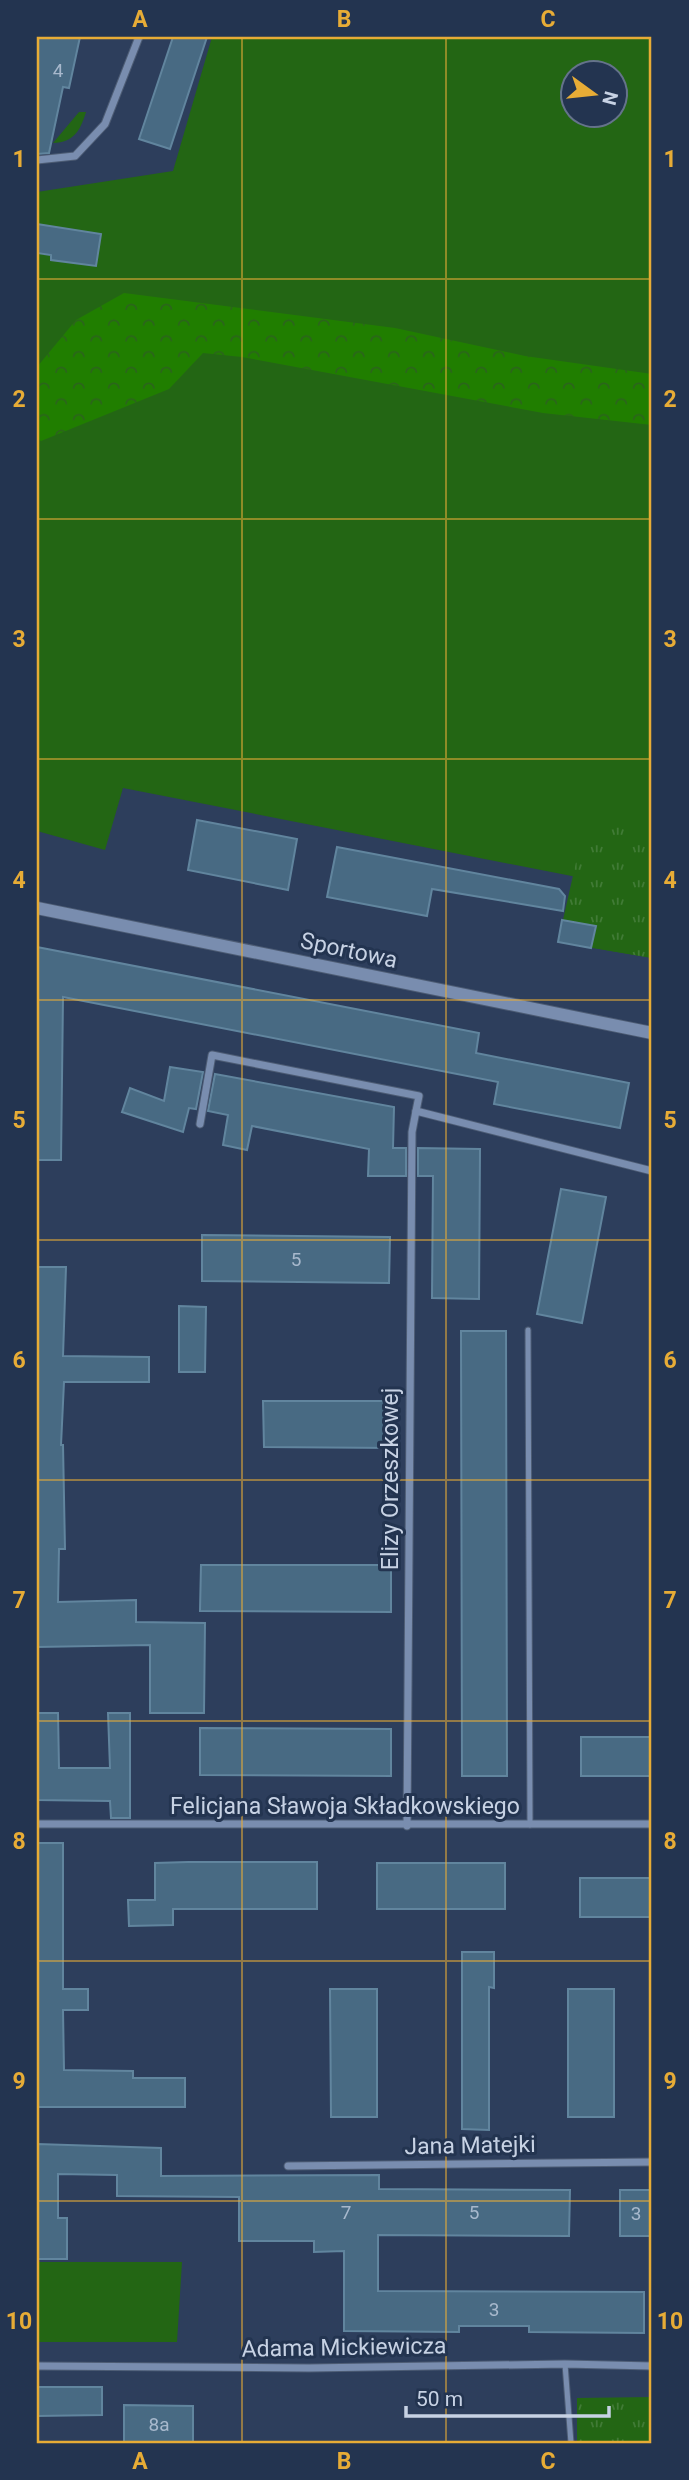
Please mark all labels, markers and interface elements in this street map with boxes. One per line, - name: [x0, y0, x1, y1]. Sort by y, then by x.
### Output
- text: A: [132, 6, 148, 33]
- text: B: [337, 6, 351, 33]
- text: C: [540, 6, 556, 33]
- house number: 4: [53, 59, 64, 82]
- north arrow: [560, 60, 630, 130]
- text: N: [597, 89, 623, 108]
- text: 1: [12, 146, 26, 173]
- text: 1: [663, 146, 677, 173]
- text: 2: [12, 386, 26, 413]
- text: 2: [663, 386, 677, 413]
- text: 3: [12, 626, 26, 653]
- text: 3: [663, 626, 677, 653]
- text: 4: [12, 867, 26, 894]
- text: 4: [663, 867, 677, 894]
- street label: Sportowa: [298, 927, 400, 974]
- text: 5: [12, 1107, 26, 1134]
- text: 5: [663, 1107, 677, 1134]
- house number: 5: [291, 1248, 301, 1271]
- text: 6: [12, 1347, 26, 1374]
- text: 6: [663, 1347, 677, 1374]
- street label: Elizy Orzeszkowej: [377, 1388, 404, 1570]
- text: 7: [12, 1587, 26, 1614]
- text: 7: [663, 1587, 677, 1614]
- street label: Felicjana Sławoja Składkowskiego: [170, 1793, 520, 1820]
- text: 8: [12, 1828, 26, 1855]
- text: 8: [663, 1828, 677, 1855]
- text: 9: [12, 2068, 26, 2095]
- text: 9: [663, 2068, 677, 2095]
- street label: Jana Matejki: [404, 2131, 536, 2160]
- house number: 7: [341, 2201, 351, 2224]
- house number: 5: [469, 2201, 479, 2224]
- house number: 3: [631, 2202, 641, 2225]
- house number: 3: [489, 2298, 499, 2321]
- text: 10: [6, 2308, 32, 2335]
- text: 10: [657, 2308, 683, 2335]
- street label: Adama Mickiewicza: [241, 2332, 447, 2363]
- scale bar: [406, 2375, 608, 2419]
- text: 50 m: [416, 2387, 463, 2411]
- house number: 8a: [148, 2413, 170, 2436]
- text: A: [132, 2448, 148, 2475]
- text: B: [337, 2448, 351, 2475]
- text: C: [540, 2448, 556, 2475]

